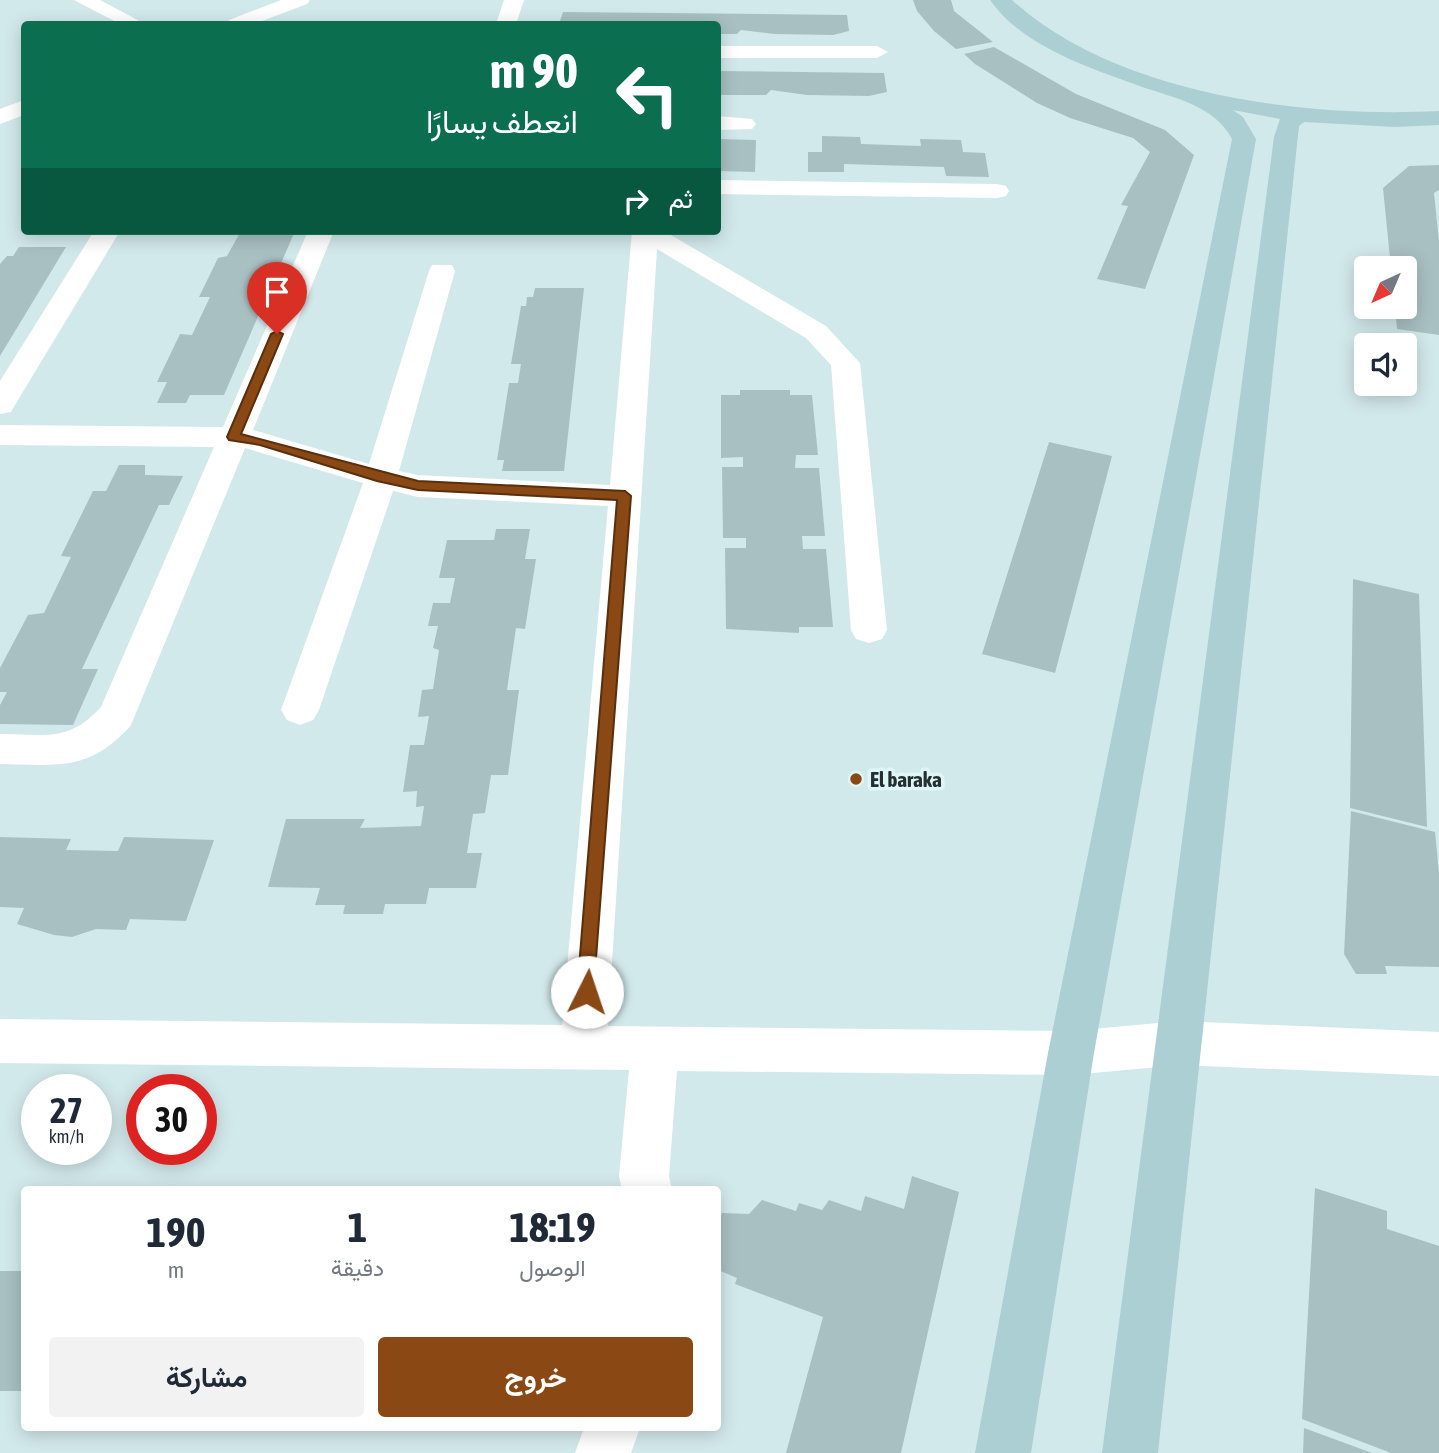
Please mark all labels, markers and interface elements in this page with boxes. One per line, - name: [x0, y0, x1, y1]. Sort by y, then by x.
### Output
- text: 90 m: [490, 42, 578, 98]
- icon: left: [602, 49, 693, 140]
- text: انعطف يسارًا: [426, 103, 578, 140]
- icon: right: [617, 182, 655, 220]
- text: ثم: [669, 184, 693, 214]
- north arrow: [1354, 256, 1418, 318]
- map controls: [1354, 256, 1417, 396]
- pin: [247, 262, 307, 334]
- icon: arrive: [258, 273, 296, 311]
- button: sound: [1354, 333, 1417, 396]
- place label: El baraka: [870, 767, 942, 791]
- marker: El baraka: [848, 771, 864, 787]
- position arrow: [550, 955, 624, 1029]
- speed limit sign: 30: [126, 1074, 217, 1165]
- text: 27: [50, 1090, 83, 1130]
- text: km/h: [49, 1126, 84, 1147]
- text: 1: [348, 1203, 367, 1251]
- text: 18:19: [509, 1203, 596, 1251]
- text: 190: [146, 1208, 206, 1256]
- text: دقيقة: [331, 1255, 384, 1281]
- text: الوصول: [519, 1255, 586, 1281]
- text: m: [168, 1257, 184, 1283]
- button: مشاركة: [49, 1337, 364, 1417]
- button: خروج: [378, 1337, 693, 1417]

